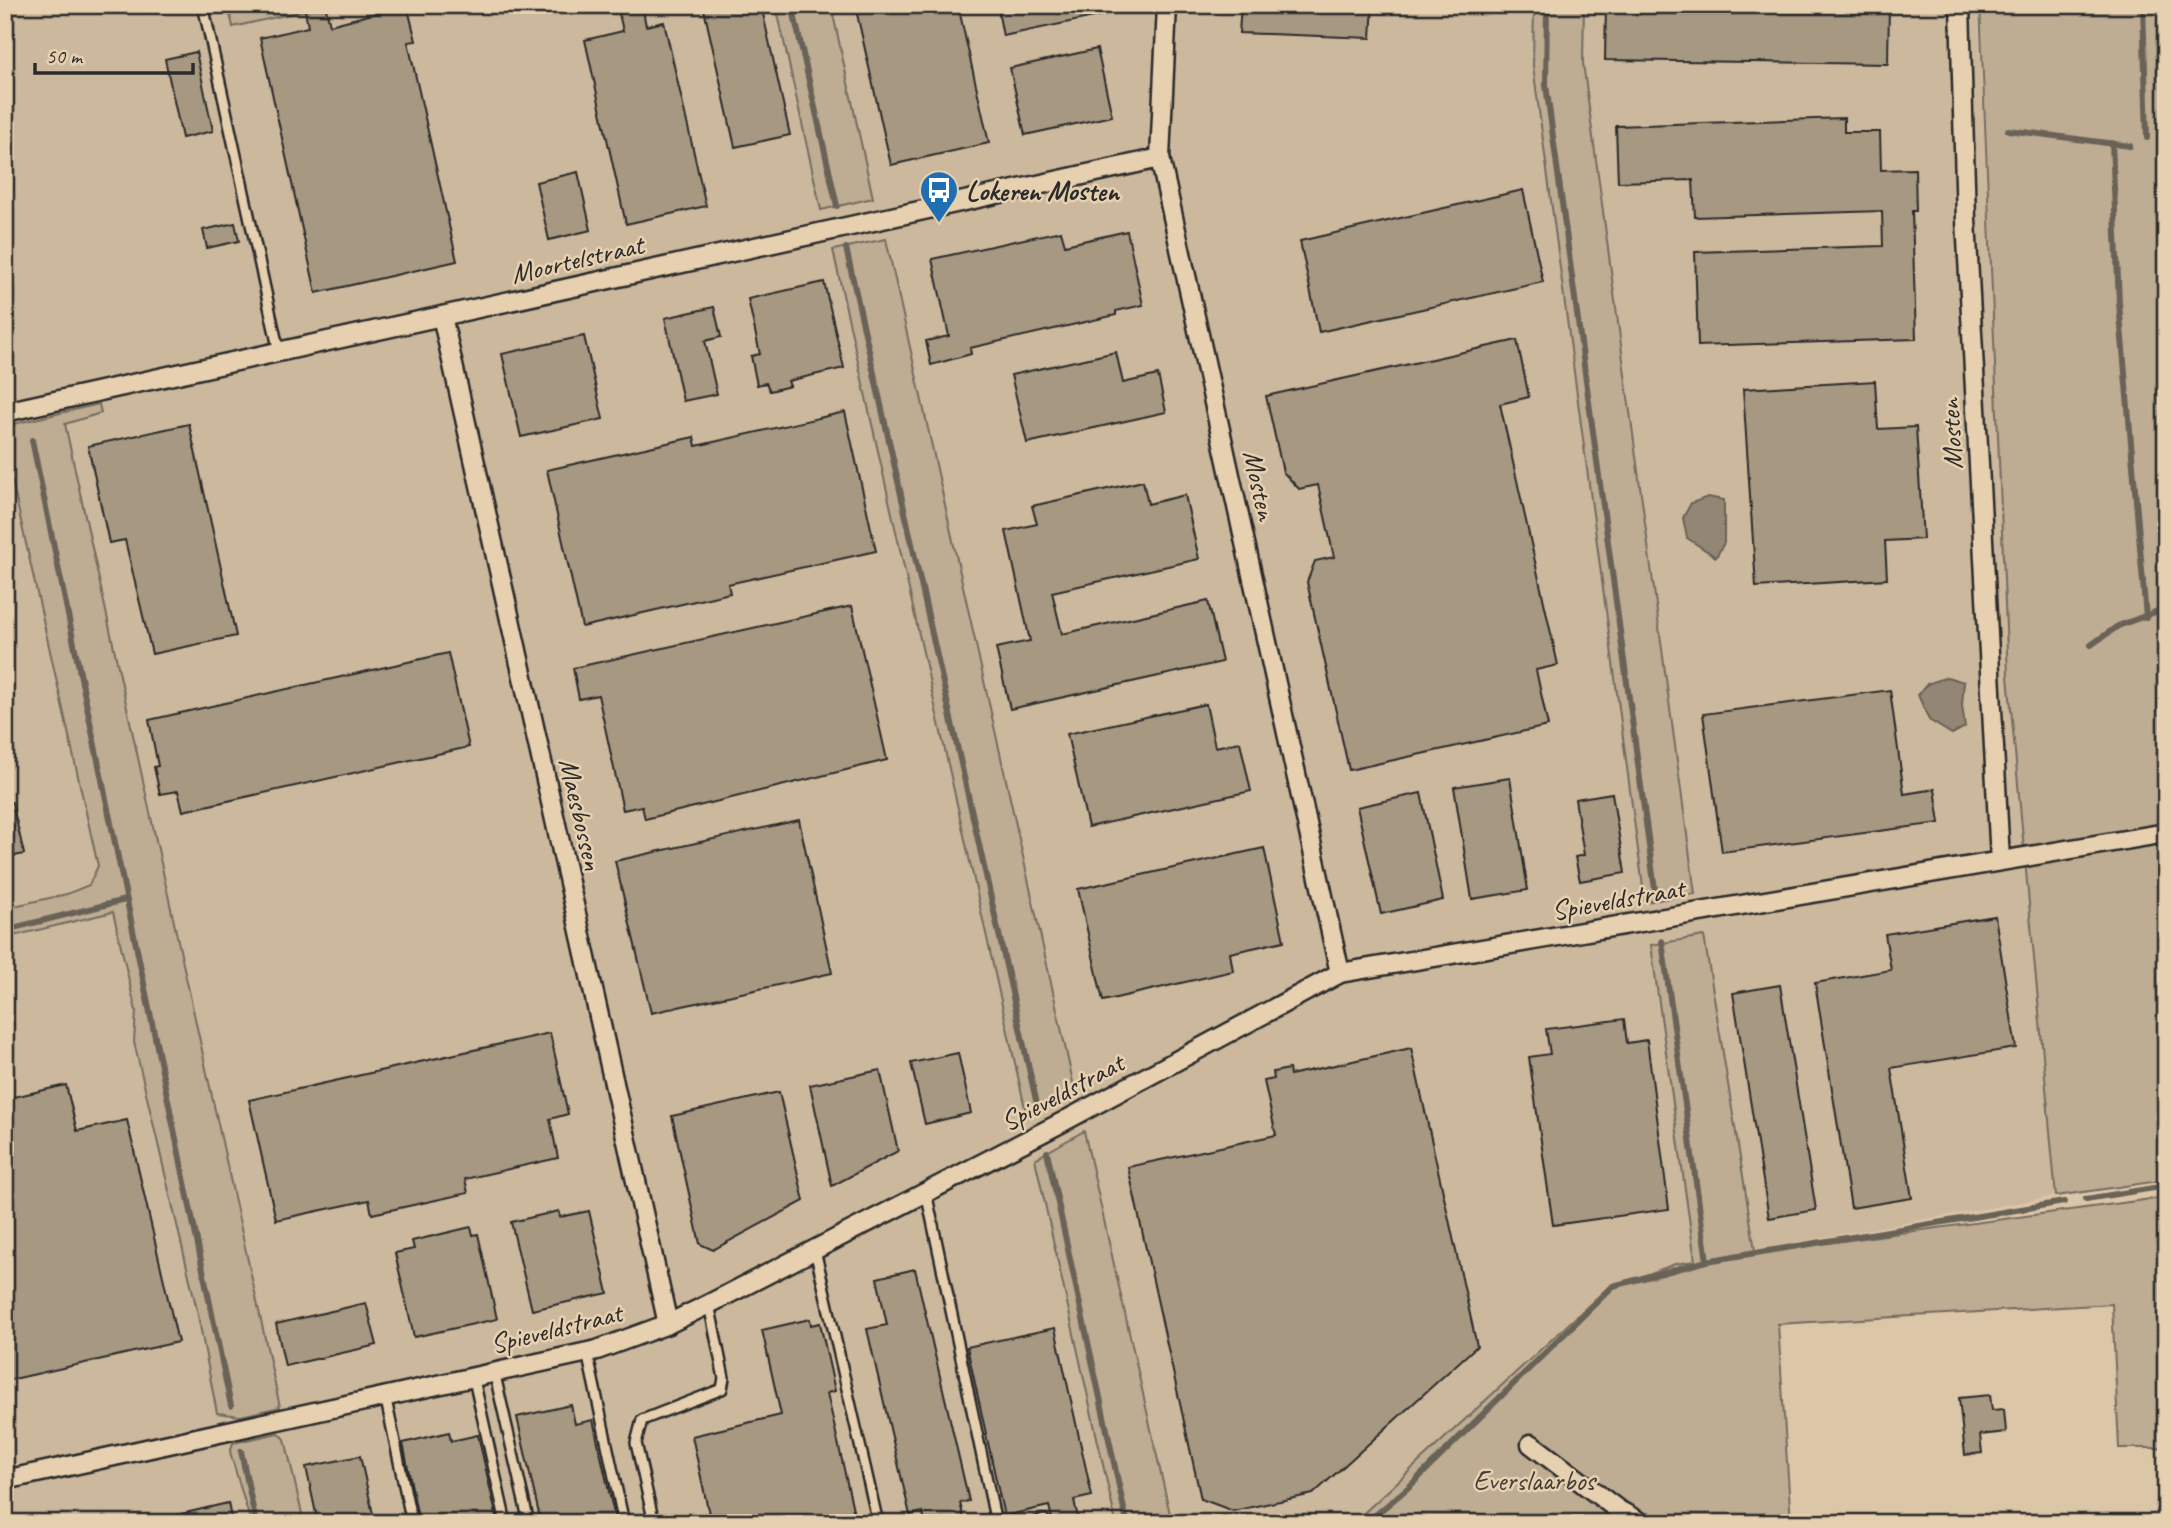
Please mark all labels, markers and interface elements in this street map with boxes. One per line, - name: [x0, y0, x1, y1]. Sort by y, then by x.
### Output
- scale bar: [35, 32, 192, 76]
- text: 50 m: [46, 43, 84, 69]
- bus stop icon: Lokeren Mosten: [918, 169, 960, 224]
- place label: Lokeren Mosten: [966, 173, 1121, 208]
- street label: Moortelstraat: [507, 226, 649, 291]
- street label: Mosten: [1932, 396, 1970, 470]
- street label: Mosten: [1236, 447, 1285, 525]
- street label: Maesbossen: [551, 755, 611, 874]
- street label: Spieveldstraat: [1549, 870, 1690, 928]
- street label: Spieveldstraat: [995, 1044, 1132, 1139]
- street label: Spieveldstraat: [487, 1294, 628, 1361]
- park label: Everslaarbos: [1473, 1463, 1597, 1498]

